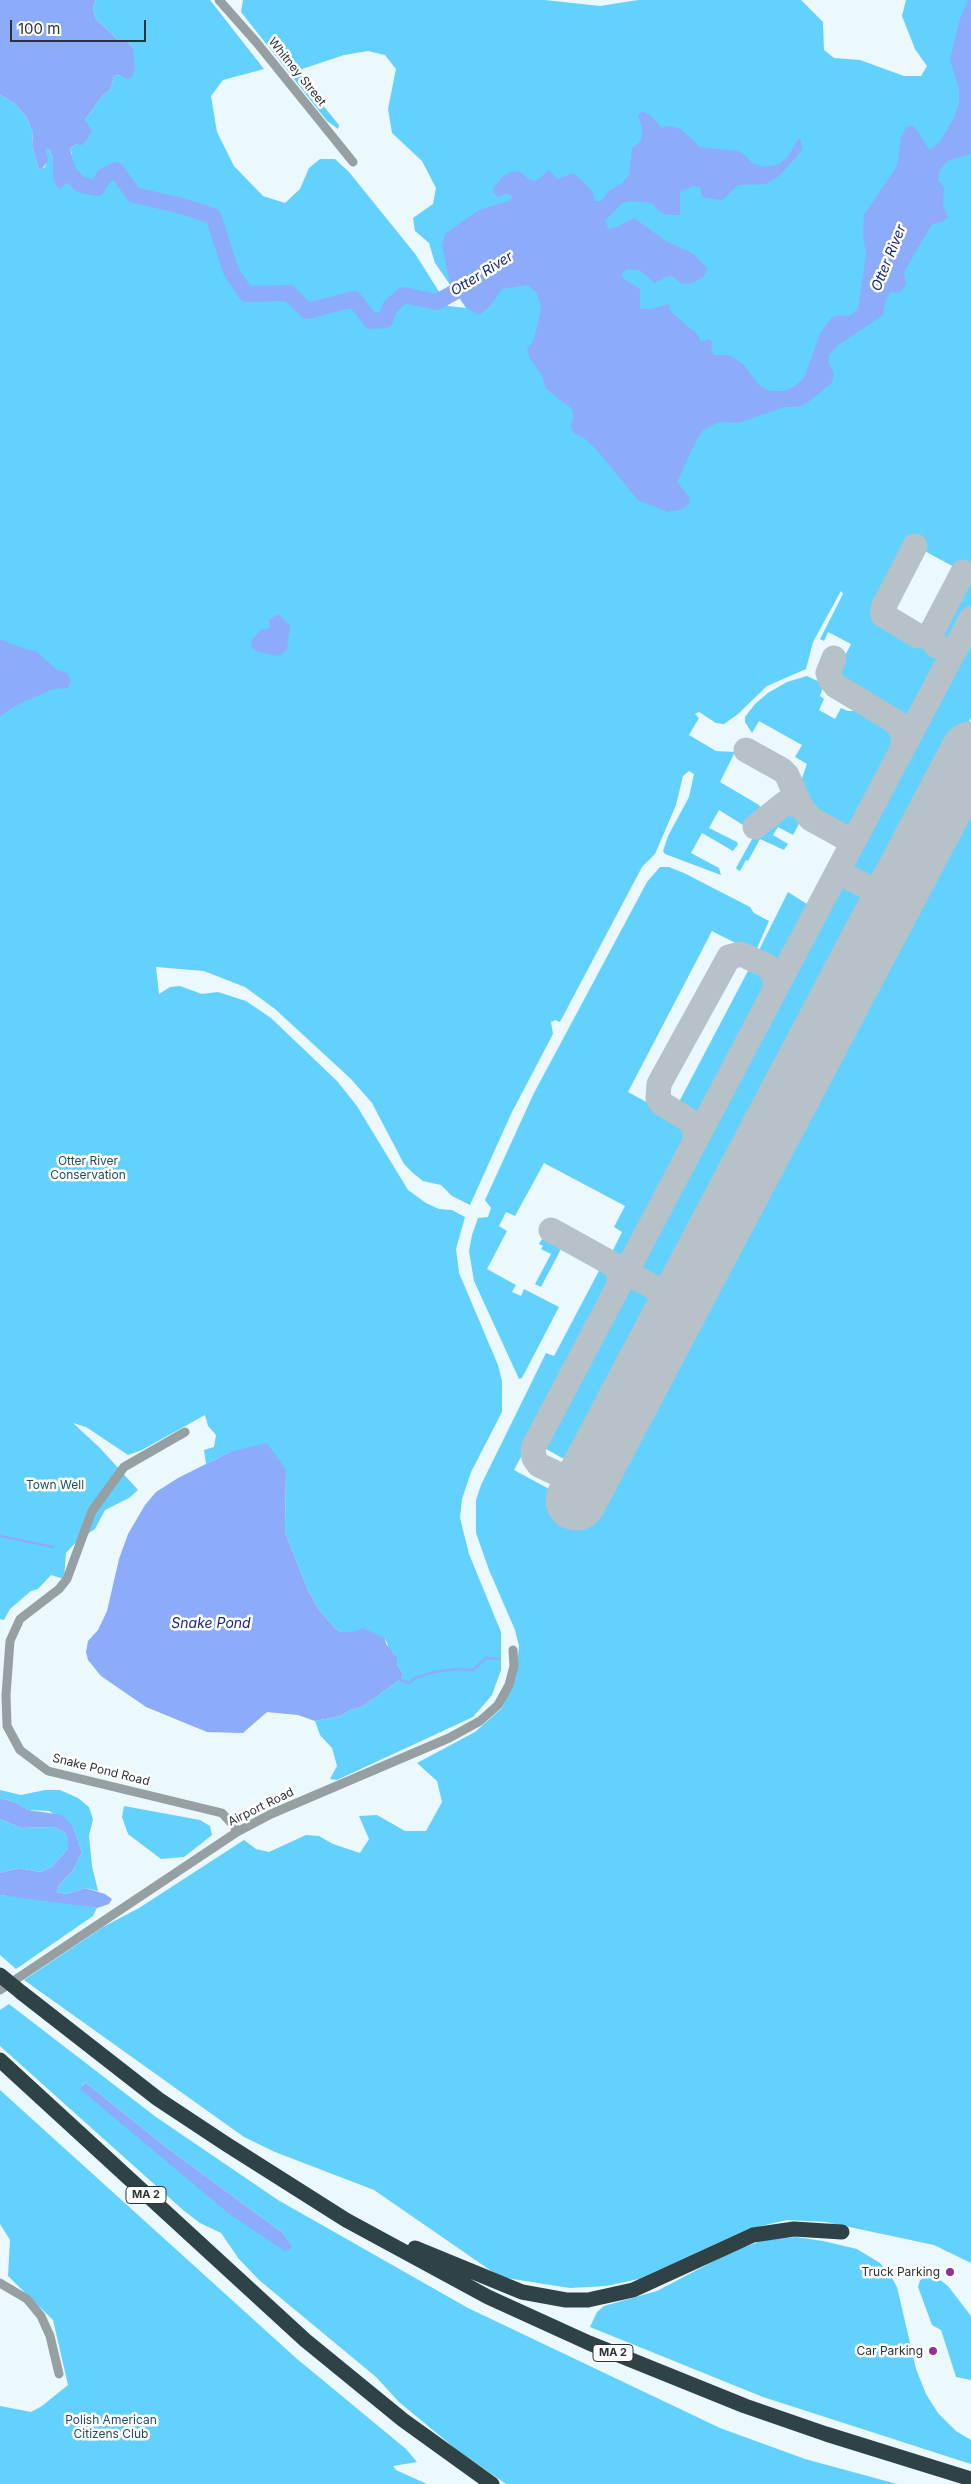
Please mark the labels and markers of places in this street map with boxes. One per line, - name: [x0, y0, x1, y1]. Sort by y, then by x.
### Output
- place label: Truck Parking: [861, 2265, 940, 2279]
- marker: Truck Parking: [944, 2266, 956, 2278]
- place label: Car Parking: [857, 2344, 923, 2358]
- marker: Car Parking: [927, 2345, 939, 2357]

